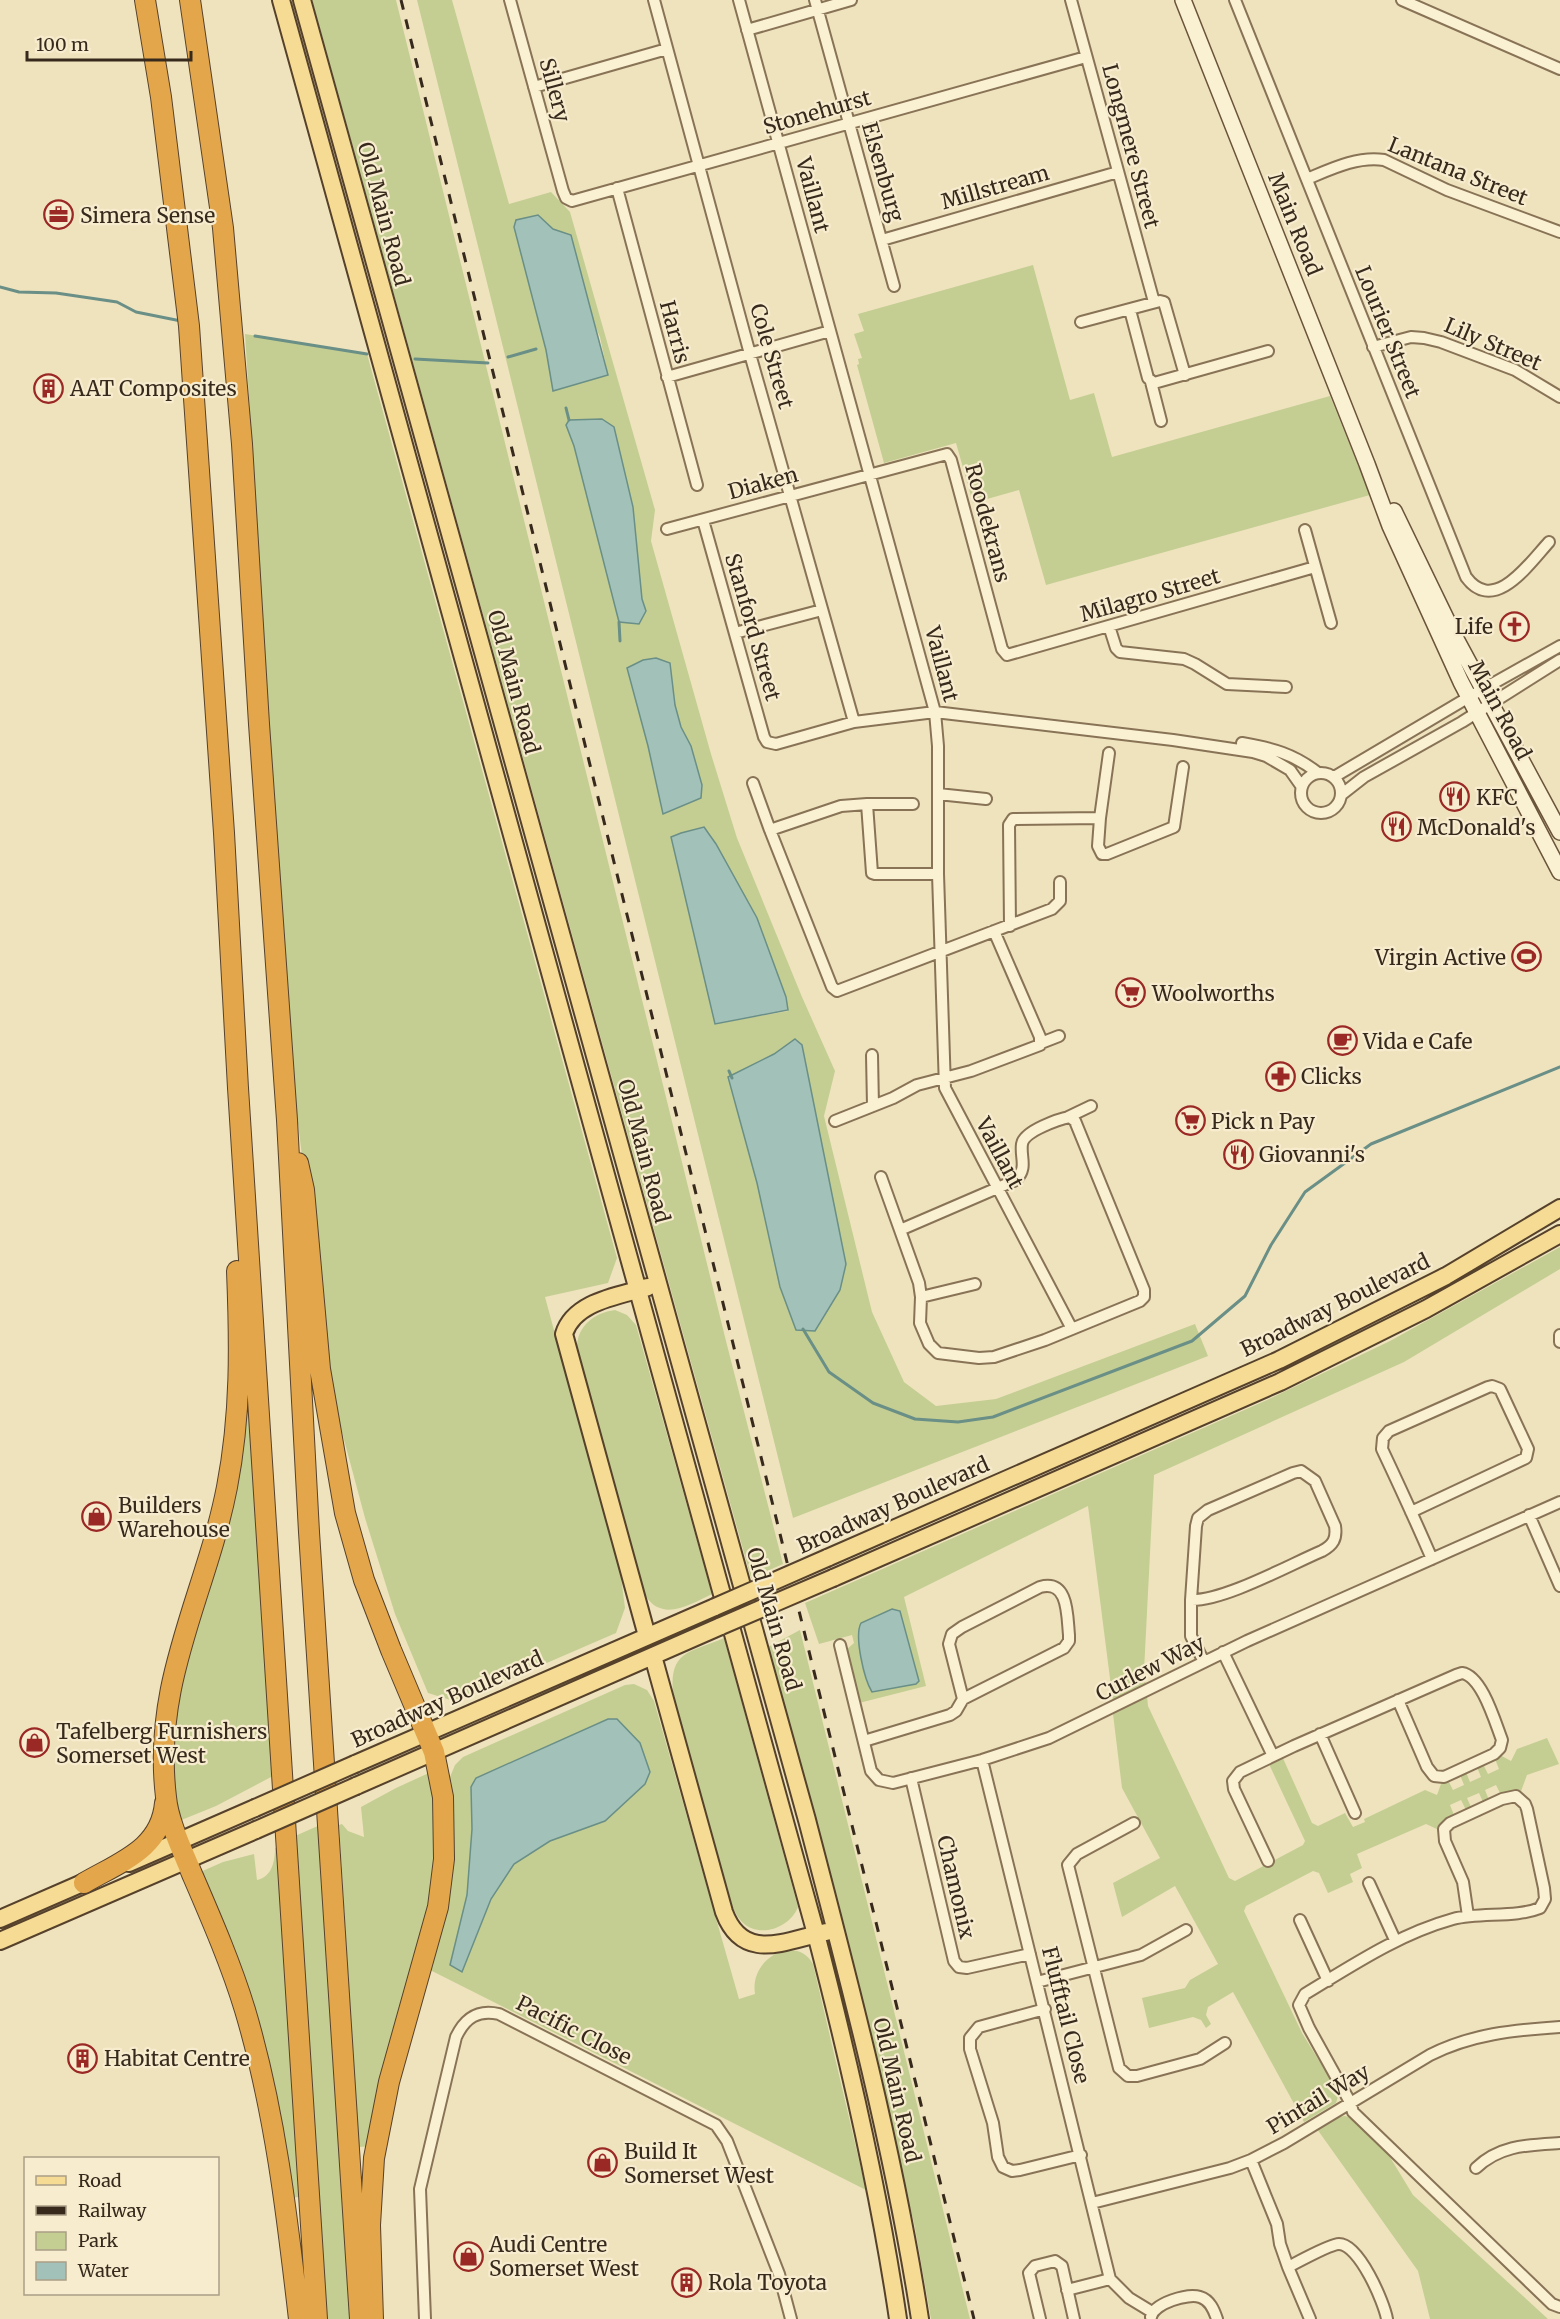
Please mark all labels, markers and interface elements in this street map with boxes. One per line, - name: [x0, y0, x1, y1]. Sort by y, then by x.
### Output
- scale bar: [27, 24, 190, 62]
- text: 100 m: [36, 33, 89, 56]
- street label: Sillery: [534, 55, 577, 126]
- street label: Longmere Street: [1096, 61, 1166, 231]
- street label: Stonehurst: [760, 84, 874, 140]
- street label: Elsenburg: [856, 119, 910, 225]
- street label: Lantana Street: [1384, 131, 1532, 211]
- street label: Old Main Road: [352, 139, 416, 289]
- street label: Vaillant: [790, 153, 836, 236]
- street label: Millstream: [938, 159, 1052, 215]
- street label: Main Road: [1262, 169, 1328, 280]
- office icon: Simera Sense: [43, 199, 75, 231]
- place label: Simera Sense: [80, 202, 215, 229]
- street label: Lourier Street: [1349, 262, 1427, 402]
- street label: Harris: [654, 298, 696, 366]
- street label: Cole Street: [744, 300, 800, 412]
- street label: Lily Street: [1440, 311, 1546, 377]
- building icon: AAT Composites: [33, 372, 65, 404]
- place label: AAT Composites: [69, 375, 237, 402]
- street label: Diaken: [725, 461, 801, 505]
- street label: Roodekrans: [959, 461, 1017, 585]
- street label: Stanford Street: [719, 550, 787, 704]
- street label: Milagro Street: [1077, 562, 1223, 628]
- street label: Old Main Road: [482, 607, 546, 757]
- church icon: Life: [1498, 610, 1530, 642]
- place label: Life: [1455, 613, 1493, 640]
- street label: Vaillant: [919, 622, 965, 705]
- street label: Main Road: [1463, 656, 1538, 765]
- restaurant icon: KFC: [1439, 781, 1471, 813]
- place label: KFC: [1476, 784, 1518, 811]
- restaurant icon: McDonald's: [1380, 811, 1412, 843]
- place label: McDonald's: [1417, 814, 1536, 841]
- sports icon: Virgin Active: [1511, 941, 1543, 973]
- place label: Virgin Active: [1374, 944, 1506, 971]
- supermarket icon: Woolworths: [1115, 977, 1147, 1009]
- place label: Woolworths: [1151, 980, 1275, 1007]
- cafe icon: Vida e Cafe: [1326, 1025, 1358, 1057]
- place label: Vida e Cafe: [1362, 1028, 1472, 1055]
- pharmacy icon: Clicks: [1264, 1060, 1296, 1092]
- place label: Clicks: [1301, 1063, 1362, 1090]
- street label: Old Main Road: [612, 1076, 676, 1226]
- supermarket icon: Pick n Pay: [1174, 1105, 1206, 1137]
- place label: Pick n Pay: [1211, 1108, 1316, 1135]
- street label: Vaillant: [970, 1112, 1030, 1193]
- restaurant icon: Giovanni's: [1222, 1138, 1254, 1170]
- place label: Giovanni's: [1259, 1141, 1365, 1168]
- street label: Broadway Boulevard: [1236, 1247, 1434, 1363]
- street label: Broadway Boulevard: [793, 1450, 993, 1559]
- place label: Builders Warehouse: [117, 1492, 230, 1543]
- shop icon: Builders Warehouse: [81, 1501, 113, 1533]
- street label: Old Main Road: [741, 1544, 807, 1694]
- street label: Curlew Way: [1091, 1629, 1210, 1707]
- street label: Broadway Boulevard: [347, 1644, 547, 1753]
- place label: Tafelberg Furnishers Somerset West: [56, 1718, 267, 1769]
- shop icon: Tafelberg Furnishers Somerset West: [19, 1727, 51, 1759]
- street label: Chamonix: [931, 1833, 981, 1942]
- street label: Flufftail Close: [1036, 1944, 1096, 2086]
- street label: Pacific Close: [512, 1989, 636, 2071]
- street label: Old Main Road: [867, 2015, 927, 2165]
- building icon: Habitat Centre: [67, 2042, 99, 2074]
- place label: Habitat Centre: [104, 2045, 250, 2072]
- street label: Pintail Way: [1262, 2057, 1375, 2140]
- place label: Build It Somerset West: [624, 2138, 774, 2189]
- shop icon: Build It Somerset West: [587, 2147, 619, 2179]
- legend: [24, 2157, 219, 2295]
- text: Road: [78, 2169, 122, 2192]
- text: Railway: [78, 2199, 147, 2222]
- text: Park: [78, 2229, 119, 2252]
- place label: Audi Centre Somerset West: [488, 2231, 639, 2282]
- shop icon: Audi Centre Somerset West: [452, 2240, 484, 2272]
- text: Water: [77, 2259, 129, 2282]
- building icon: Rola Toyota: [671, 2266, 703, 2298]
- place label: Rola Toyota: [708, 2269, 827, 2296]

